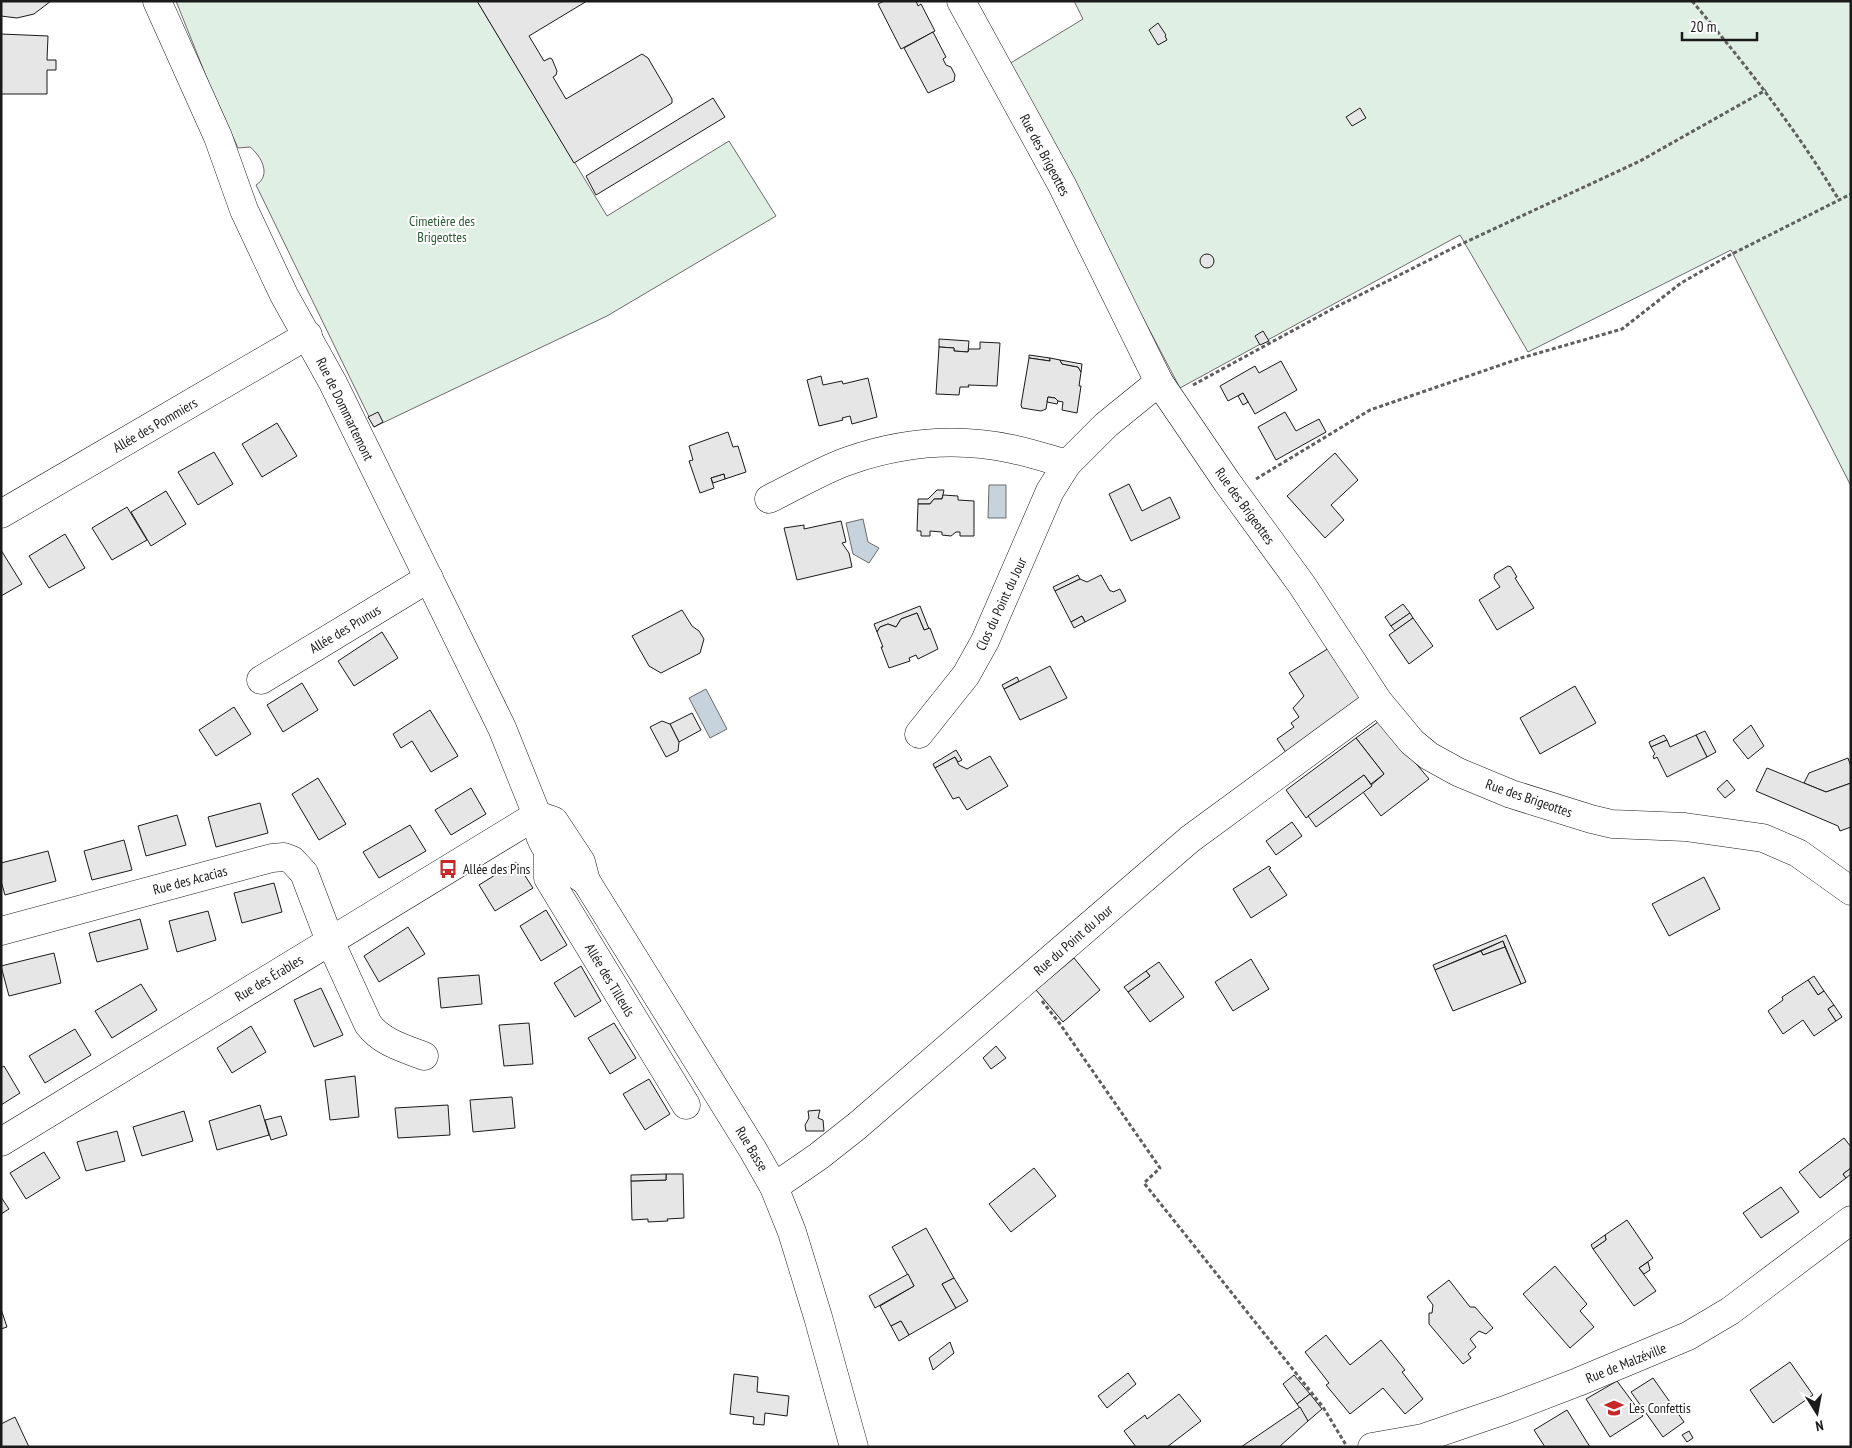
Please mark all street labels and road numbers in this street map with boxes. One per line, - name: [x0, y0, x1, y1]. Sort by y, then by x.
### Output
- street label: Rue des Brigeottes: [1016, 111, 1074, 199]
- street label: Rue de Dommartemont: [312, 355, 378, 464]
- street label: Allée des Pommiers: [109, 393, 201, 456]
- street label: Rue des Brigeottes: [1211, 464, 1279, 548]
- street label: Clos du Point du Jour: [972, 554, 1031, 654]
- street label: Allée des Prunus: [306, 601, 384, 657]
- street label: Rue des Brigeottes: [1483, 775, 1575, 821]
- street label: Rue des Acacias: [151, 861, 229, 899]
- street label: Rue du Point du Jour: [1030, 901, 1116, 979]
- street label: Allée des Tilleuls: [581, 940, 639, 1020]
- street label: Rue des Érables: [232, 950, 307, 1005]
- street label: Rue Basse: [732, 1123, 772, 1175]
- street label: Rue de Malzéville: [1583, 1339, 1669, 1387]

